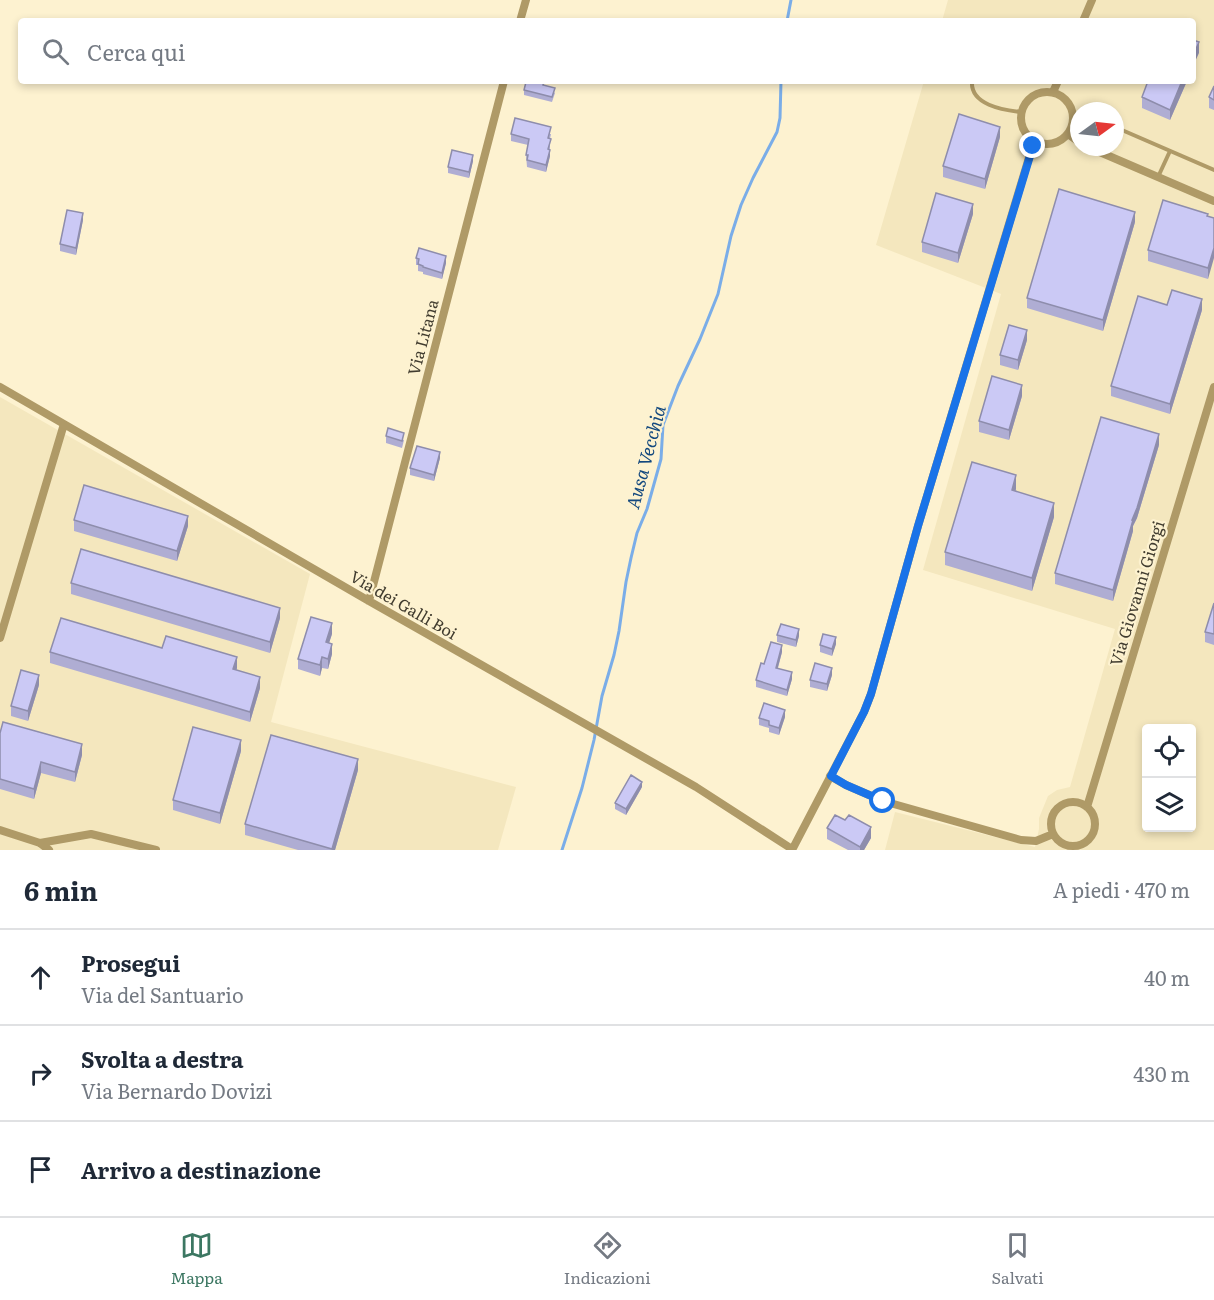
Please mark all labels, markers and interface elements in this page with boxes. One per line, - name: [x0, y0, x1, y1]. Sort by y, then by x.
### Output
- search box: [18, 18, 1196, 84]
- icon: search: [39, 35, 72, 68]
- text: Cerca qui: [87, 35, 185, 68]
- north arrow: [1070, 102, 1124, 156]
- route end: [1019, 132, 1045, 158]
- street label: Via Litana: [400, 296, 444, 378]
- water label: Ausa Vecchia: [618, 401, 672, 512]
- street label: Via Giovanni Giorgi: [1102, 517, 1170, 669]
- street label: Via dei Galli Boi: [346, 564, 462, 644]
- map controls: [1142, 724, 1196, 832]
- button: locate: [1142, 724, 1196, 778]
- button: layers: [1142, 778, 1196, 832]
- route start: [869, 787, 895, 813]
- text: 6 min: [24, 870, 98, 909]
- text: A piedi · 470 m: [1053, 874, 1190, 904]
- text: Prosegui: [81, 946, 180, 979]
- icon: ahead: [24, 961, 57, 994]
- text: 40 m: [1144, 962, 1190, 992]
- text: Via del Santuario: [81, 979, 244, 1009]
- text: Svolta a destra: [81, 1042, 243, 1075]
- icon: right: [24, 1057, 57, 1090]
- text: 430 m: [1133, 1058, 1190, 1088]
- text: Via Bernardo Dovizi: [81, 1075, 272, 1105]
- icon: arrive: [24, 1153, 57, 1186]
- text: Arrivo a destinazione: [81, 1153, 321, 1186]
- tab: Mappa: [170, 1229, 223, 1289]
- tab: Indicazioni: [564, 1229, 651, 1289]
- tab: Salvati: [992, 1229, 1044, 1289]

